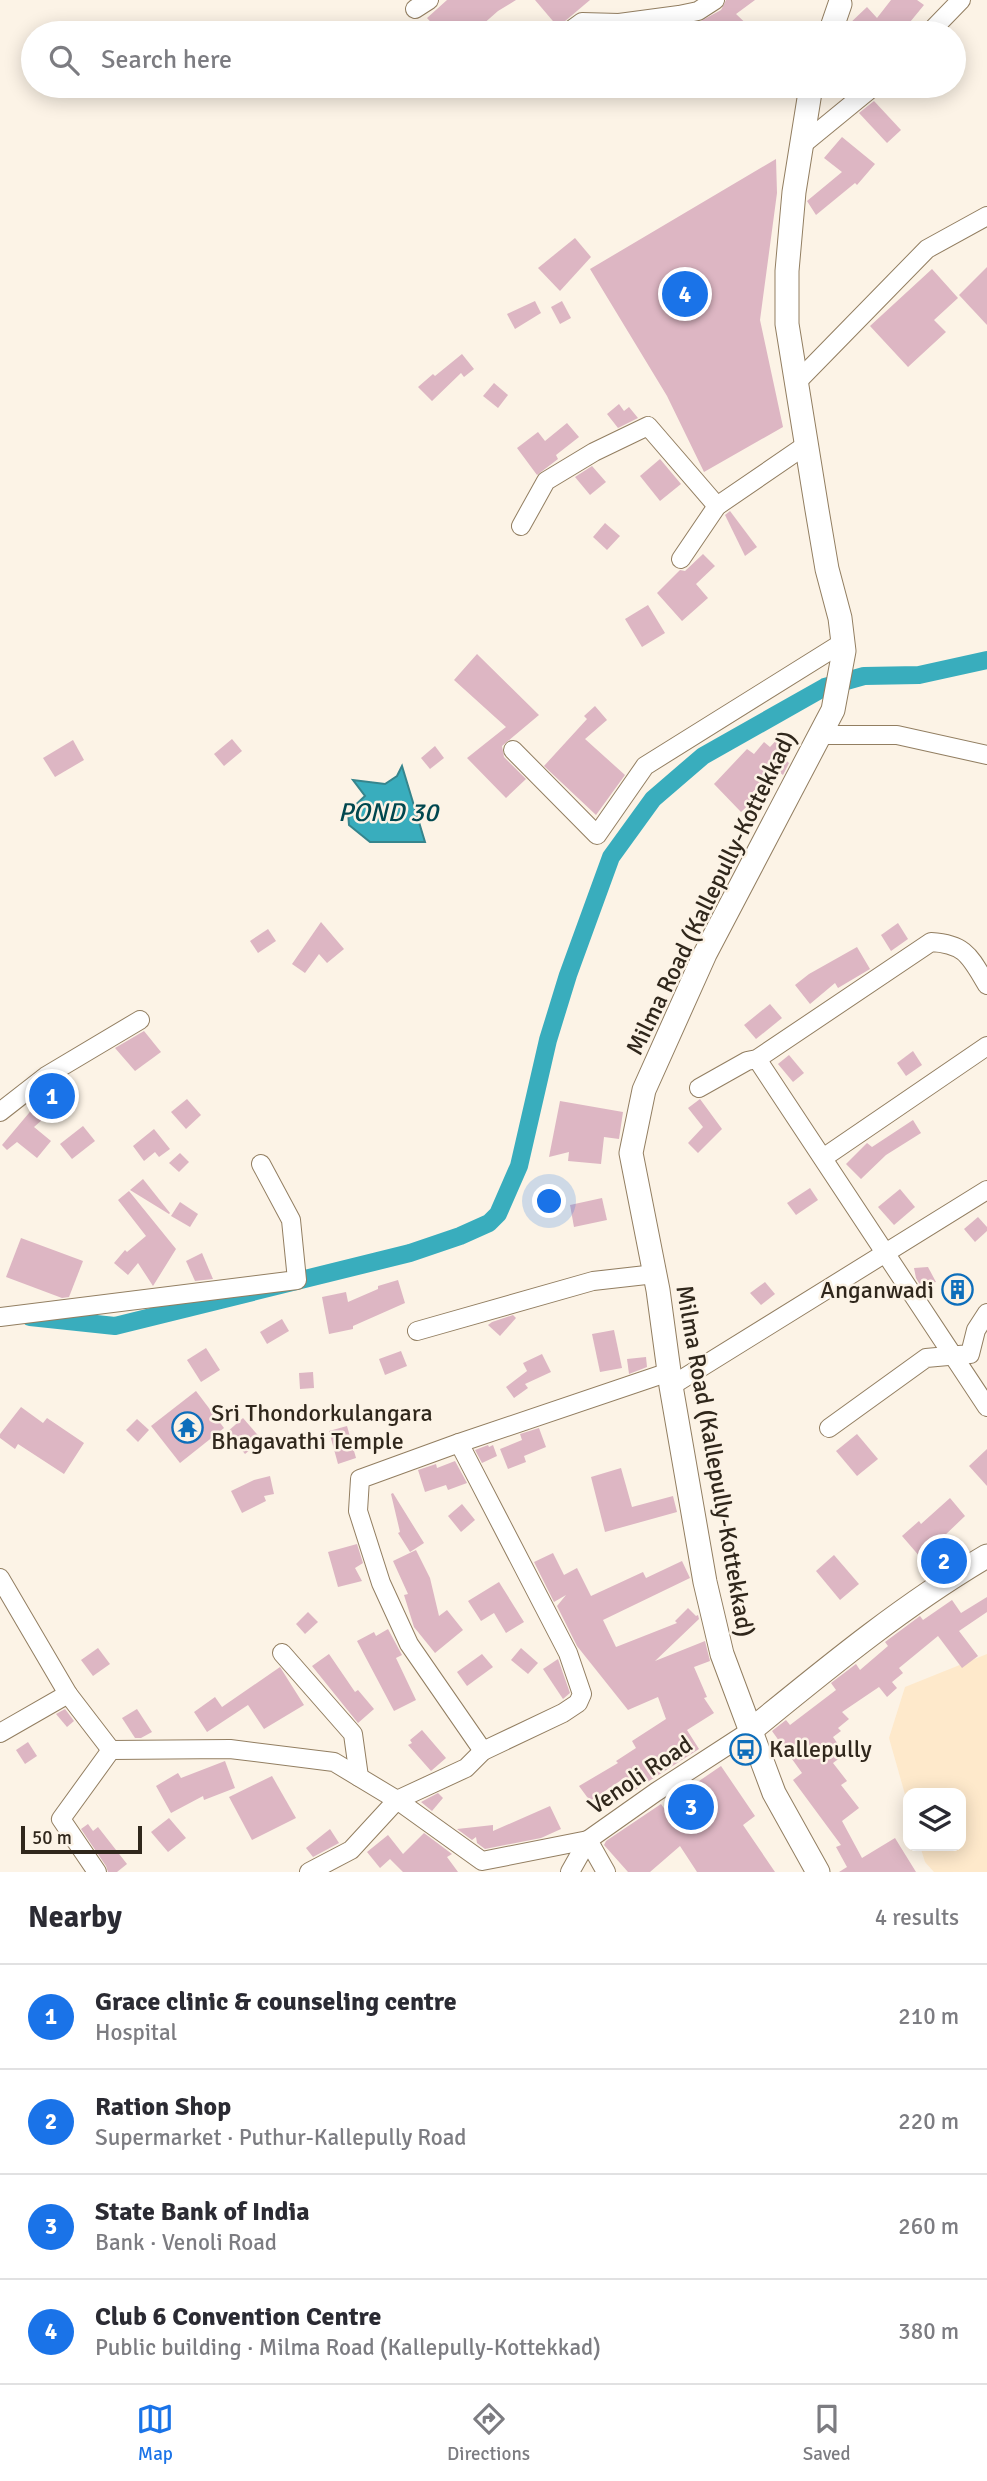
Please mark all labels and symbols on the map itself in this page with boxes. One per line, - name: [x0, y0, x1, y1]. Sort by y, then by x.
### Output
- pin: 4: [662, 268, 708, 320]
- street label: Milma Road (Kallepully-Kottekkad): [619, 726, 803, 1060]
- water label: POND 30: [338, 797, 440, 829]
- pin: 1: [29, 1070, 75, 1122]
- your location: [532, 1184, 566, 1218]
- building icon: Anganwadi: [940, 1273, 974, 1307]
- place label: Anganwadi: [820, 1275, 934, 1305]
- street label: Milma Road (Kallepully-Kottekkad): [669, 1283, 761, 1639]
- place label: Sri Thondorkulangara Bhagavathi Temple: [211, 1398, 433, 1456]
- temple icon: Sri Thondorkulangara Bhagavathi Temple: [171, 1410, 205, 1444]
- pin: 2: [921, 1535, 967, 1587]
- street label: Venoli Road: [582, 1729, 698, 1821]
- bus stop icon: Kallepully: [729, 1732, 763, 1766]
- place label: Kallepully: [769, 1734, 872, 1764]
- pin: 3: [668, 1781, 714, 1833]
- scale bar: [21, 1823, 142, 1855]

